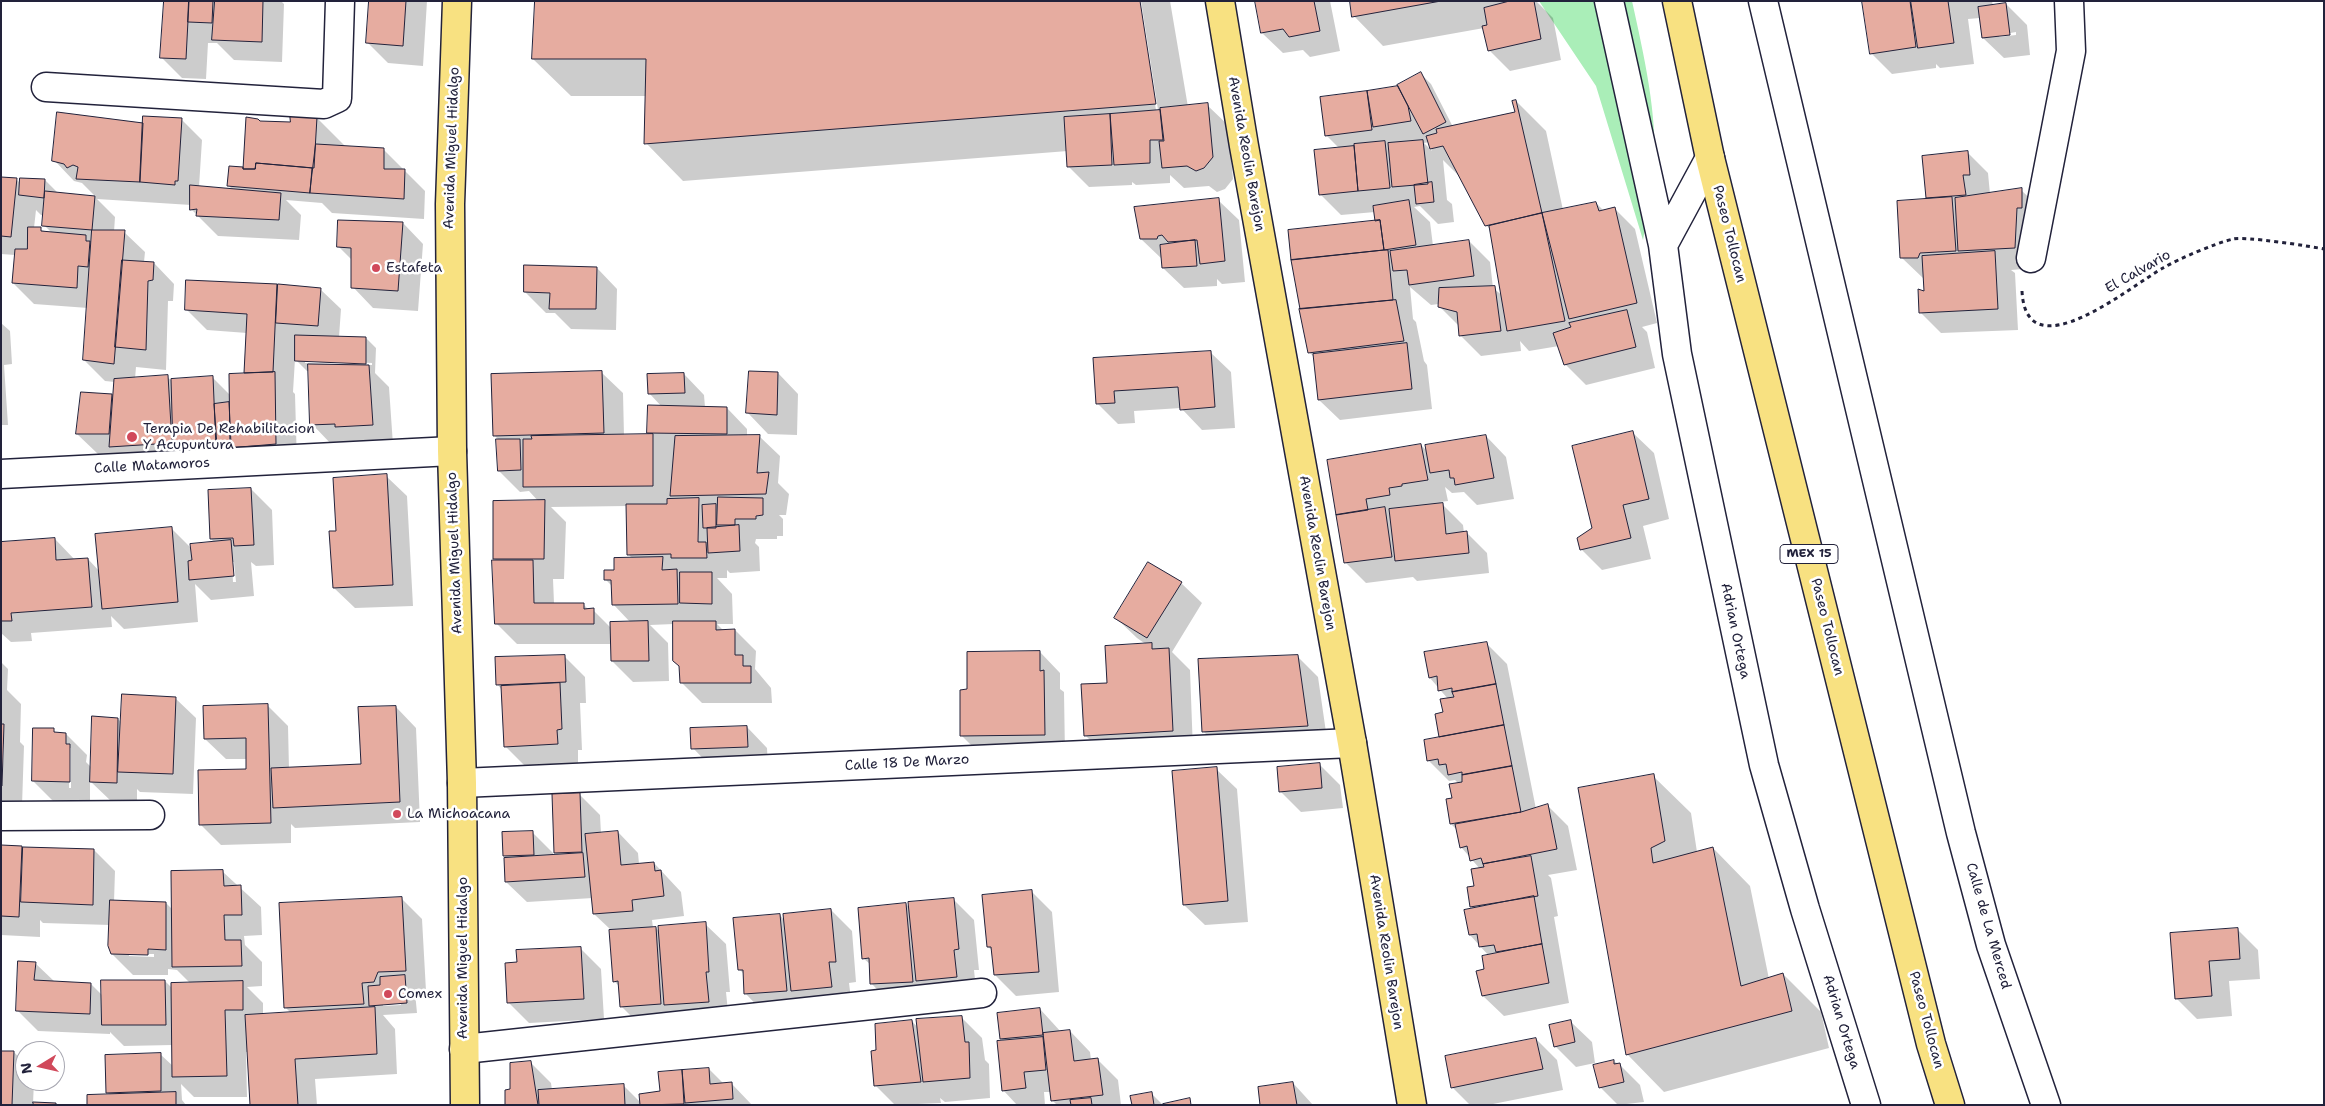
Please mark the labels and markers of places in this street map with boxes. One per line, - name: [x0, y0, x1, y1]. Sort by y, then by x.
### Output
- place label: Estafeta: [386, 260, 442, 276]
- marker: Estafeta: [370, 262, 382, 274]
- place label: Terapia De Rehabilitacion Y Acupuntura: [143, 421, 315, 454]
- marker: Terapia De Rehabilitacion Y Acupuntura: [125, 430, 139, 444]
- place label: La Michoacana: [407, 806, 510, 822]
- marker: La Michoacana: [391, 808, 403, 820]
- place label: Comex: [398, 986, 442, 1002]
- marker: Comex: [382, 988, 394, 1000]

